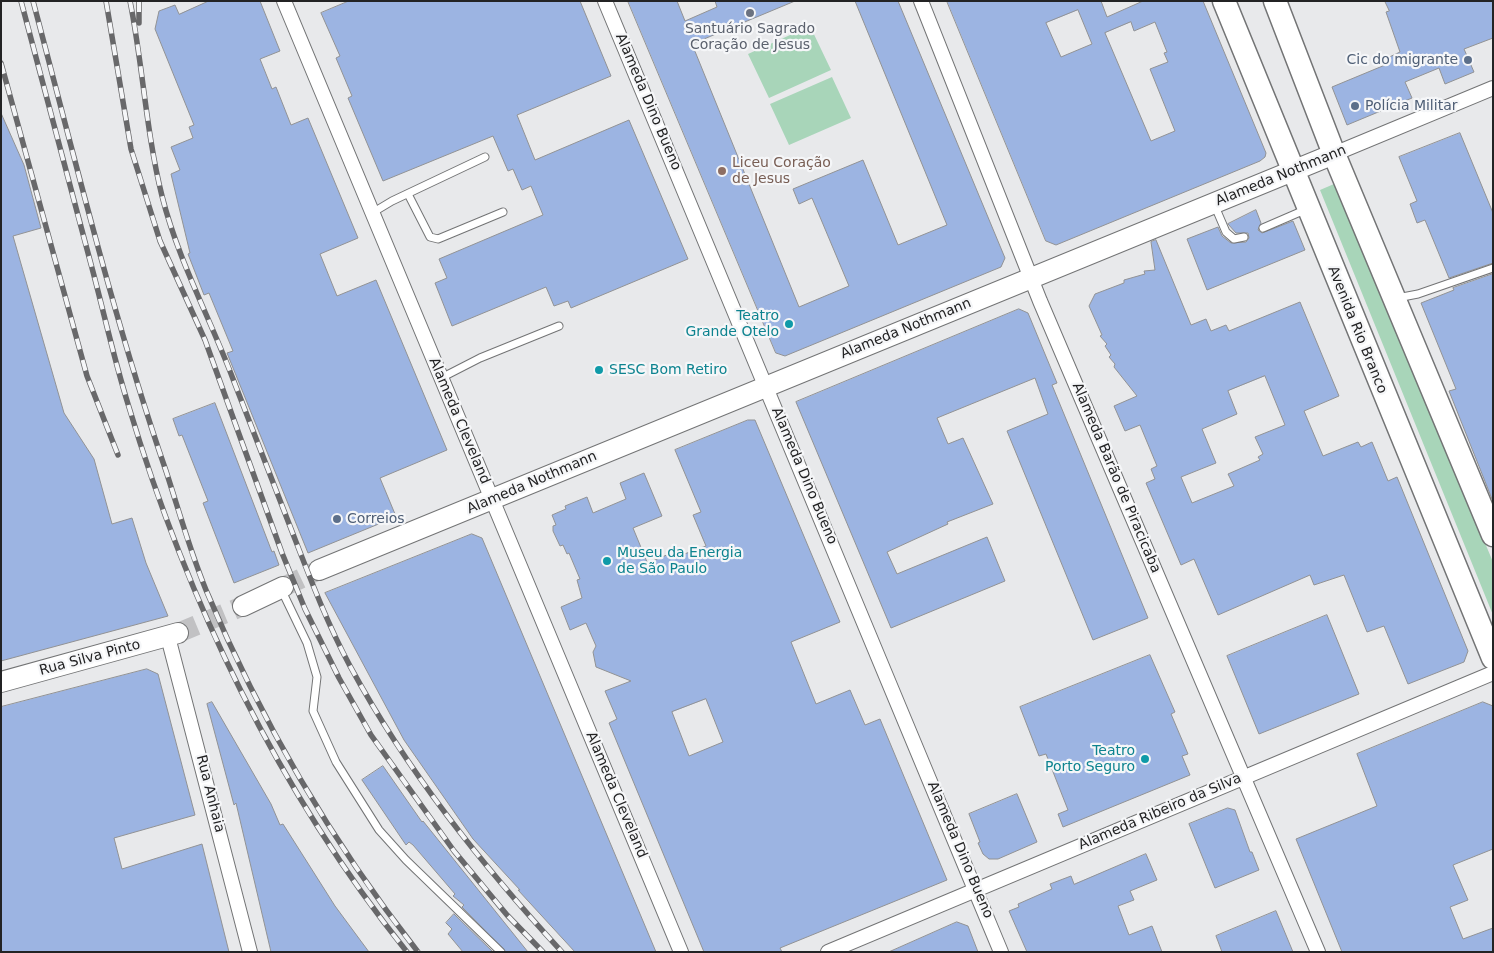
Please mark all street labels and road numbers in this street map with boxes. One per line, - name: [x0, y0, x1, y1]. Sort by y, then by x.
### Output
- street label: Alameda Dino Bueno: [611, 31, 685, 173]
- street label: Alameda Nothmann: [1213, 142, 1349, 210]
- street label: Avenida Rio Branco: [1324, 264, 1390, 396]
- street label: Alameda Nothmann: [838, 295, 974, 363]
- street label: Alameda Cleveland: [425, 355, 493, 487]
- street label: Alameda Barão de Piracicaba: [1068, 380, 1164, 576]
- street label: Alameda Dino Bueno: [767, 405, 841, 547]
- street label: Alameda Nothmann: [464, 448, 600, 518]
- street label: Rua Silva Pinto: [38, 636, 142, 680]
- street label: Alameda Cleveland: [582, 729, 650, 861]
- street label: Rua Anhaia: [192, 753, 228, 835]
- street label: Alameda Ribeiro da Silva: [1076, 770, 1244, 854]
- street label: Alameda Dino Bueno: [923, 779, 997, 921]

